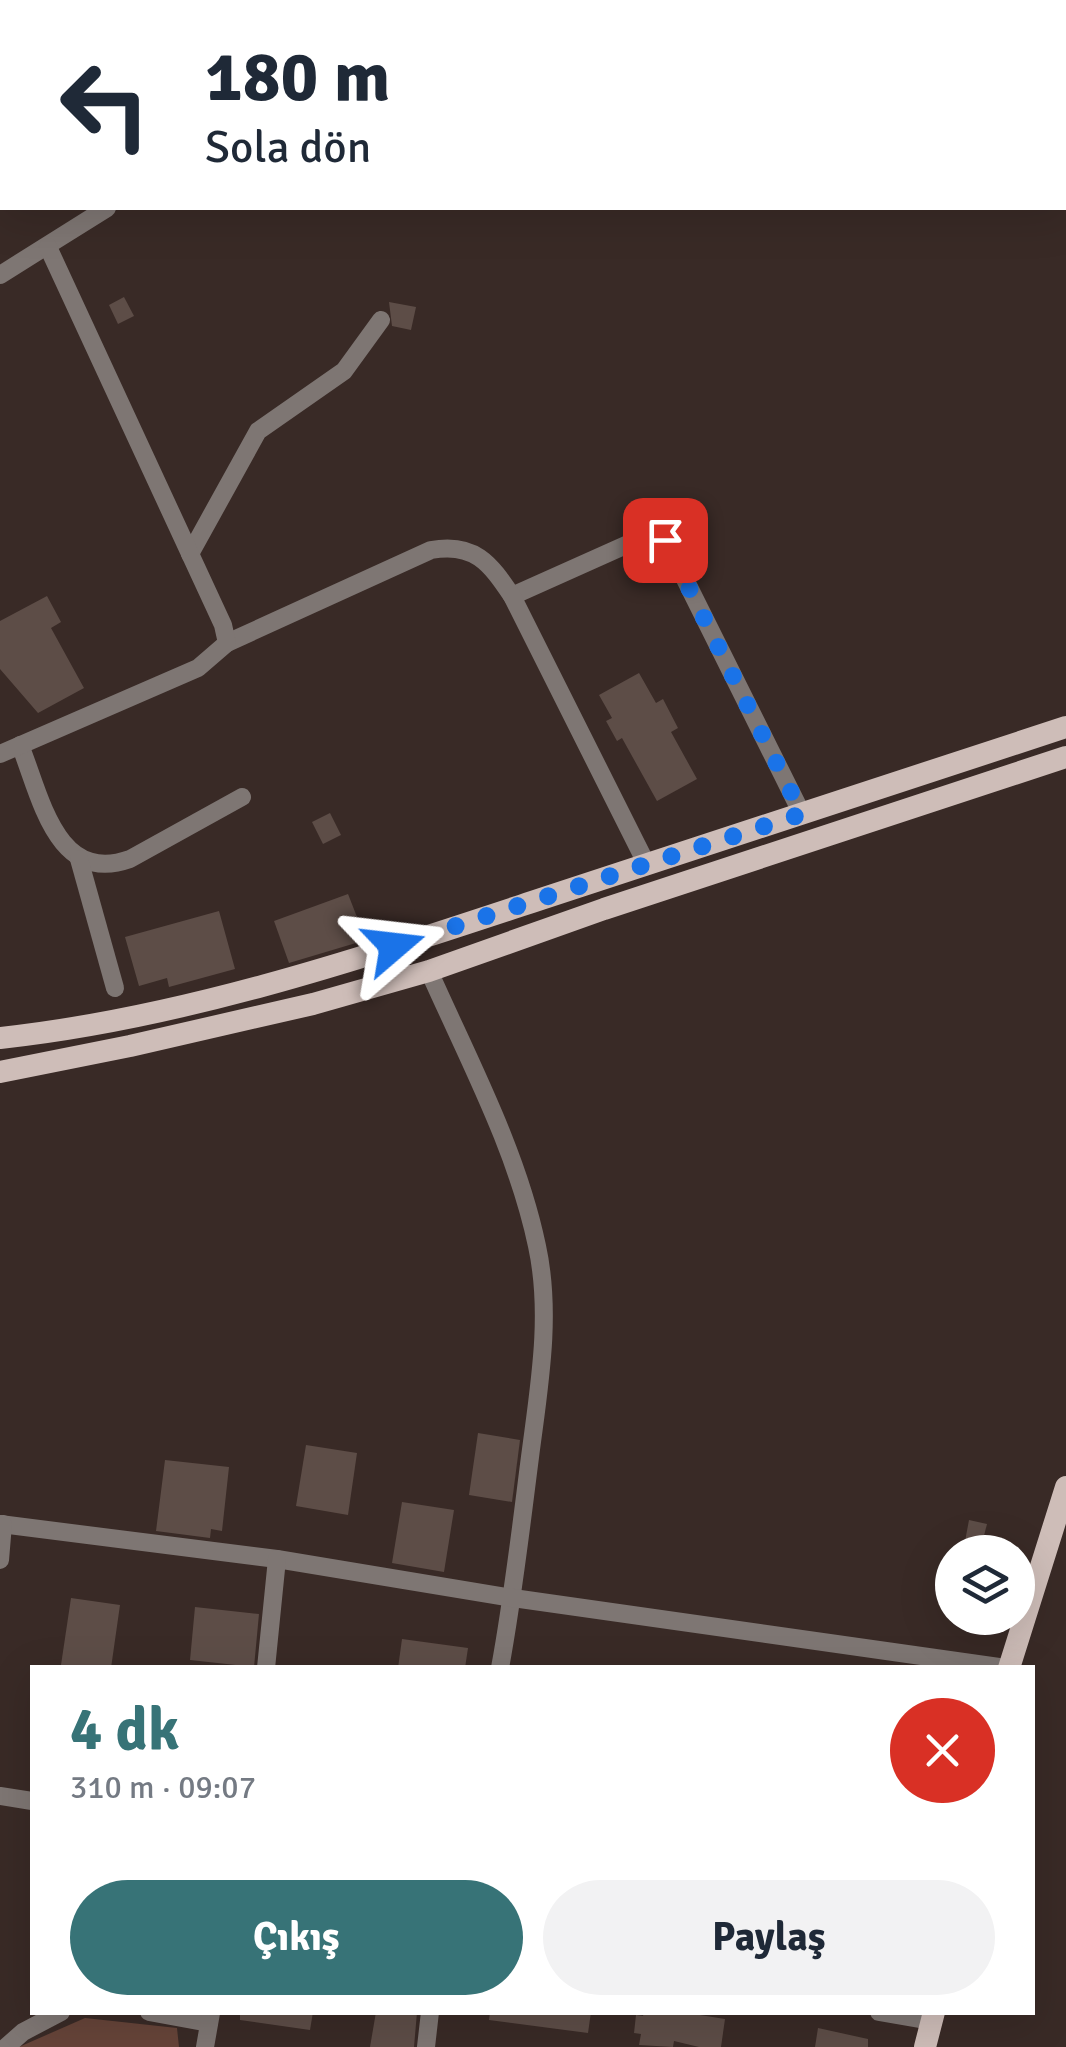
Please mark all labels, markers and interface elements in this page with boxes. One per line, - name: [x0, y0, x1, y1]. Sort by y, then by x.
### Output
- text: 180 m: [205, 34, 390, 120]
- icon: left: [40, 40, 170, 170]
- text: Sola dön: [205, 120, 371, 175]
- pin: [623, 498, 708, 583]
- icon: arrive: [638, 513, 693, 568]
- position arrow: [342, 894, 446, 998]
- map controls: [935, 1535, 1035, 1635]
- button: layers: [935, 1535, 1035, 1635]
- text: 4 dk: [70, 1693, 179, 1767]
- button: close: [890, 1698, 995, 1803]
- text: 310 m · 09:07: [70, 1768, 256, 1807]
- button: Çıkış: [70, 1880, 523, 1995]
- button: Paylaş: [543, 1880, 995, 1995]

